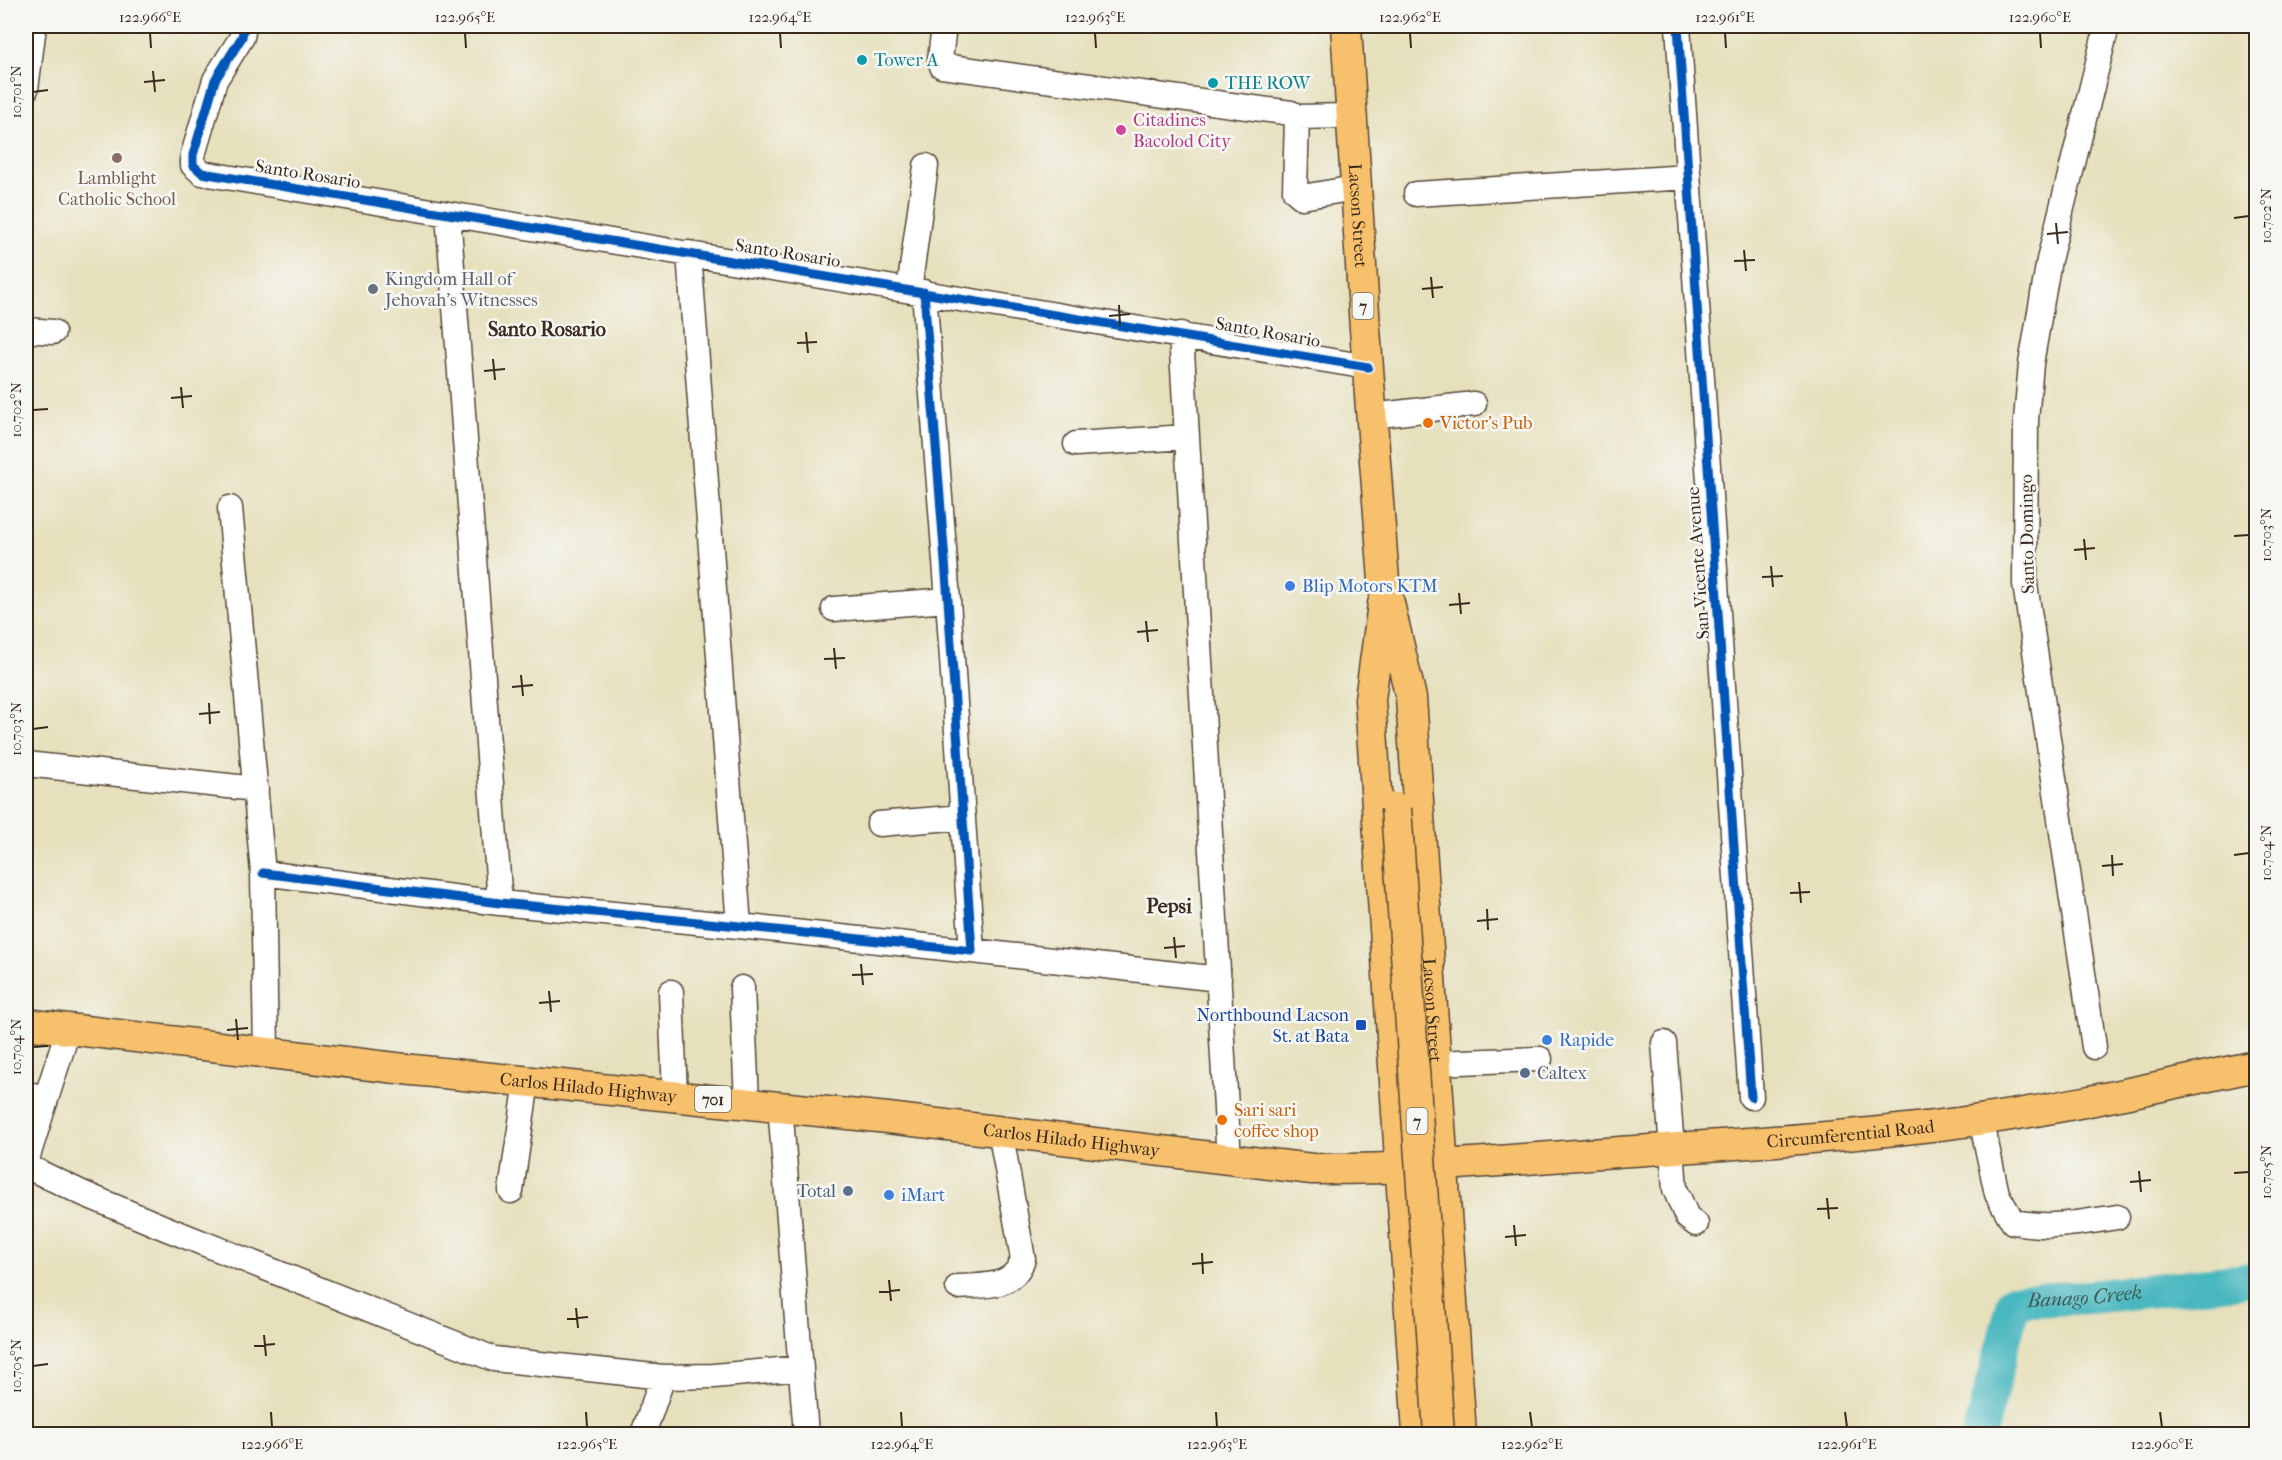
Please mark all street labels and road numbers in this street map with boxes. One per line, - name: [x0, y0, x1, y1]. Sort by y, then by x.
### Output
- street label: Santo Rosario: [254, 156, 362, 193]
- street label: Lacson Street: [1344, 163, 1371, 269]
- street label: Santo Rosario: [734, 235, 842, 272]
- road number: 7: [1352, 293, 1374, 319]
- street label: Santo Rosario: [1214, 313, 1322, 352]
- street label: Santo Domingo: [2016, 474, 2039, 594]
- street label: San Vicente Avenue: [1683, 486, 1714, 640]
- street label: Lacson Street: [1418, 957, 1446, 1064]
- street label: Carlos Hilado Highway: [499, 1069, 679, 1108]
- road number: 701: [695, 1086, 731, 1112]
- road number: 7: [1406, 1108, 1428, 1134]
- street label: Circumferential Road: [1766, 1116, 1936, 1153]
- street label: Carlos Hilado Highway: [982, 1120, 1162, 1162]

